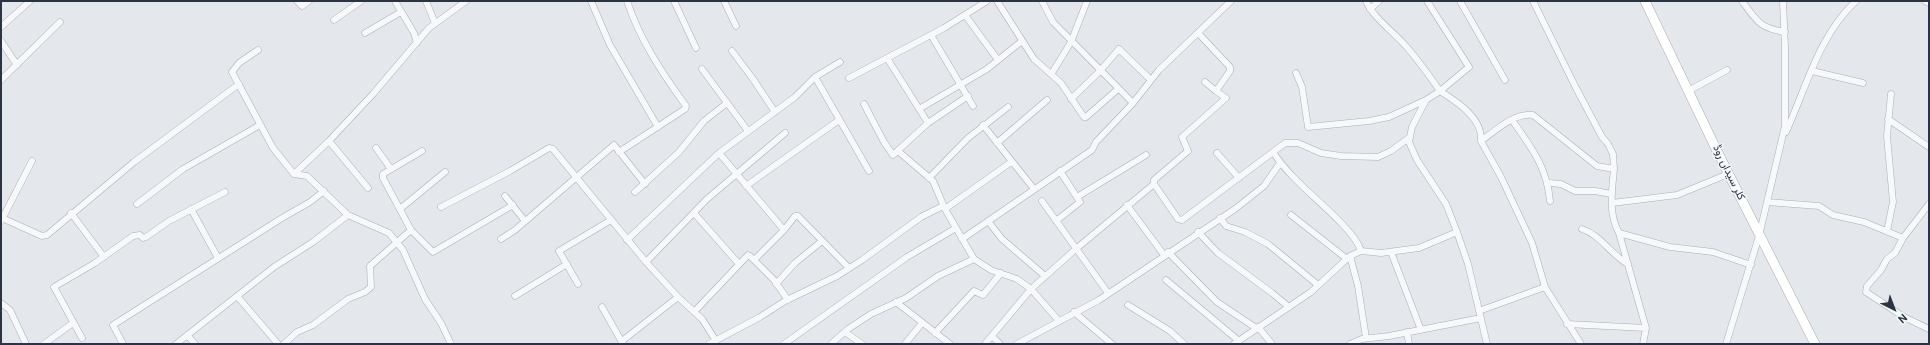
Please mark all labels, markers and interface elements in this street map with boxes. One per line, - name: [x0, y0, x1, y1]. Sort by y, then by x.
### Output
- street label: کلر سیداں روڈ: [1709, 143, 1747, 203]
- north arrow: [1874, 289, 1914, 329]
- text: N: [1894, 310, 1910, 326]

